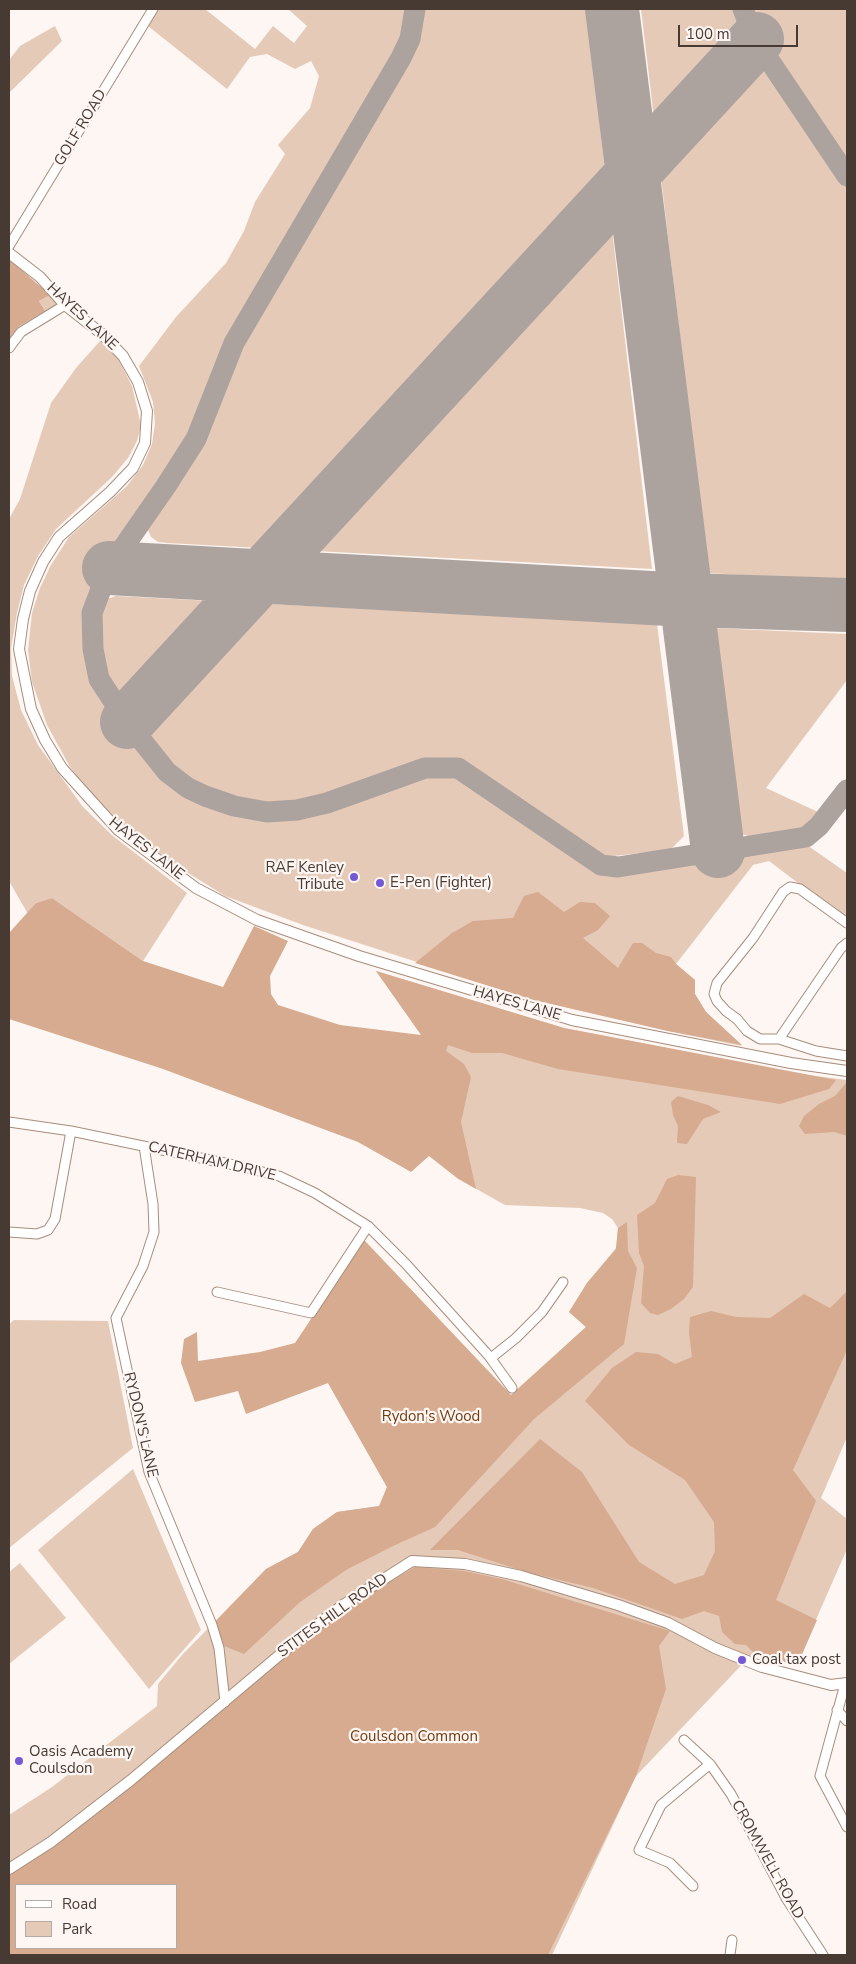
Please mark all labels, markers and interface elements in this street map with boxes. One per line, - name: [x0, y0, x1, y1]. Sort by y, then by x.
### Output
- scale bar: [681, 15, 801, 47]
- text: 100 m: [686, 24, 730, 44]
- street label: GOLF ROAD: [51, 87, 111, 169]
- street label: HAYES LANE: [43, 279, 121, 355]
- street label: HAYES LANE: [105, 814, 187, 884]
- place label: RAF Kenley Tribute: [265, 859, 344, 894]
- marker: RAF Kenley Tribute: [348, 871, 360, 883]
- place label: E-Pen (Fighter): [390, 874, 492, 892]
- marker: E-Pen (Fighter): [374, 877, 386, 889]
- street label: HAYES LANE: [471, 983, 563, 1025]
- street label: CATERHAM DRIVE: [146, 1139, 278, 1185]
- street label: RYDON'S LANE: [119, 1370, 161, 1480]
- park label: Rydon's Wood: [382, 1408, 480, 1426]
- street label: STITES HILL ROAD: [275, 1570, 391, 1662]
- place label: Coal tax post: [752, 1651, 841, 1669]
- marker: Coal tax post: [736, 1654, 748, 1666]
- park label: Coulsdon Common: [350, 1728, 478, 1746]
- place label: Oasis Academy Coulsdon: [29, 1743, 133, 1778]
- marker: Oasis Academy Coulsdon: [13, 1755, 25, 1767]
- street label: CROMWELL ROAD: [727, 1797, 807, 1923]
- legend: [15, 1884, 178, 1949]
- text: Road: [62, 1894, 97, 1914]
- text: Park: [62, 1919, 92, 1939]

